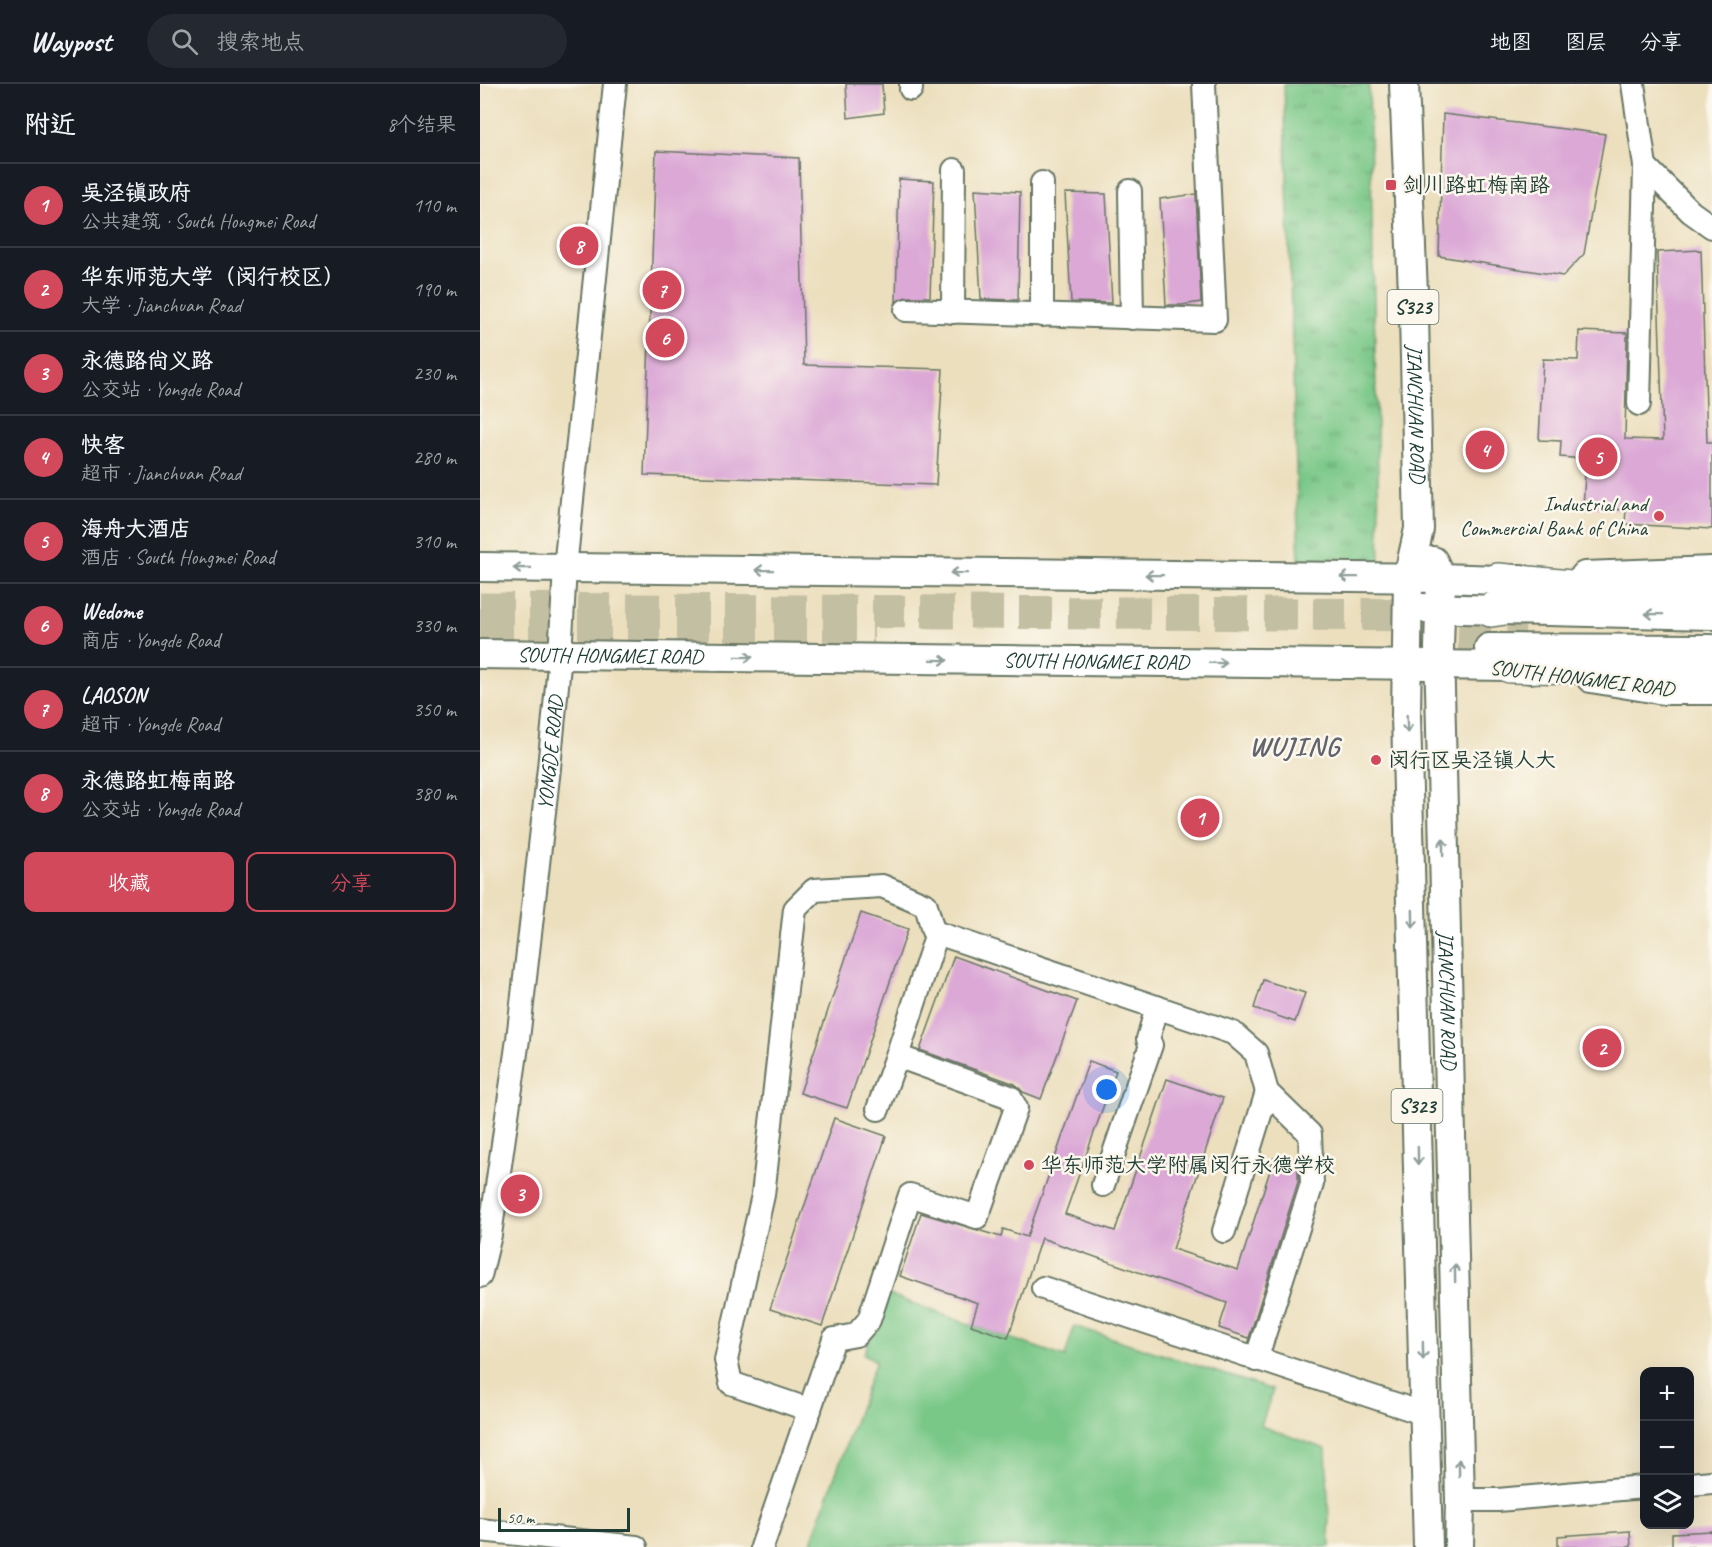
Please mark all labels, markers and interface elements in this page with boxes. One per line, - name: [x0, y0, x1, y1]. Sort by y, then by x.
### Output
- search box: [147, 14, 567, 68]
- text: Waypost: [30, 24, 111, 59]
- icon: search: [168, 25, 201, 58]
- text: 搜索地点: [216, 28, 304, 56]
- text: 地图: [1490, 29, 1532, 55]
- text: 图层: [1565, 29, 1607, 55]
- text: 分享: [1640, 29, 1682, 55]
- text: 附近: [24, 108, 76, 141]
- text: 8个结果: [387, 112, 456, 137]
- place label: 剑川路虹梅南路: [1403, 172, 1550, 198]
- marker: 剑川路虹梅南路: [1384, 178, 1398, 192]
- text: 吴泾镇政府: [81, 179, 191, 207]
- text: 1: [39, 193, 48, 218]
- text: 110 m: [413, 193, 456, 218]
- text: 公共建筑 · South Hongmei Road: [81, 209, 315, 234]
- pin: 8: [560, 224, 598, 268]
- text: 华东师范大学（闵行校区）: [81, 263, 345, 291]
- pin: 7: [642, 268, 681, 312]
- text: 2: [39, 277, 48, 302]
- text: 190 m: [413, 277, 456, 302]
- road number: S323: [1388, 290, 1438, 324]
- text: 大学 · Jianchuan Road: [81, 293, 241, 318]
- pin: 6: [646, 316, 684, 360]
- street label: JIANCHUAN ROAD: [1402, 343, 1431, 485]
- text: 永德路尚义路: [81, 347, 213, 375]
- text: 3: [39, 361, 48, 386]
- text: 230 m: [413, 361, 456, 386]
- text: 公交站 · Yongde Road: [81, 377, 240, 402]
- pin: 4: [1466, 428, 1504, 472]
- text: 快客: [81, 431, 125, 459]
- pin: 5: [1578, 434, 1618, 479]
- text: 4: [39, 445, 48, 470]
- text: 280 m: [413, 445, 456, 470]
- text: 超市 · Jianchuan Road: [81, 461, 241, 486]
- place label: Industrial and Commercial Bank of China: [1460, 491, 1651, 541]
- marker: Industrial and Commercial Bank of China: [1652, 509, 1666, 523]
- text: 海舟大酒店: [81, 515, 191, 543]
- text: 5: [39, 529, 48, 554]
- text: 310 m: [413, 529, 456, 554]
- text: 酒店 · South Hongmei Road: [81, 545, 275, 570]
- one-way arrow: [513, 562, 533, 574]
- one-way arrow: [755, 564, 775, 576]
- one-way arrow: [950, 567, 970, 578]
- one-way arrow: [1145, 569, 1165, 581]
- one-way arrow: [1340, 571, 1360, 583]
- text: Wedome: [81, 598, 142, 626]
- one-way arrow: [1644, 608, 1664, 620]
- text: 6: [39, 613, 48, 638]
- text: 330 m: [413, 613, 456, 638]
- text: 商店 · Yongde Road: [81, 628, 220, 653]
- street label: SOUTH HONGMEI ROAD: [517, 641, 705, 670]
- street label: SOUTH HONGMEI ROAD: [1003, 647, 1191, 675]
- one-way arrow: [734, 651, 754, 663]
- one-way arrow: [929, 654, 949, 666]
- street label: SOUTH HONGMEI ROAD: [1488, 654, 1677, 702]
- one-way arrow: [1208, 657, 1228, 669]
- text: LAOSON: [81, 682, 147, 710]
- street label: YONGDE ROAD: [531, 693, 569, 811]
- text: 7: [39, 697, 48, 722]
- text: 350 m: [413, 697, 456, 722]
- text: 超市 · Yongde Road: [81, 712, 220, 737]
- one-way arrow: [1401, 714, 1412, 734]
- district label: WUJING: [1249, 729, 1343, 763]
- place label: 闵行区吴泾镇人大: [1388, 747, 1556, 773]
- marker: 闵行区吴泾镇人大: [1369, 753, 1383, 767]
- text: 永德路虹梅南路: [81, 767, 235, 795]
- text: 8: [39, 781, 48, 806]
- text: 380 m: [413, 781, 456, 806]
- pin: 1: [1180, 796, 1220, 840]
- text: 公交站 · Yongde Road: [81, 797, 240, 822]
- one-way arrow: [1437, 837, 1449, 857]
- button: 收藏: [24, 852, 234, 912]
- button: 分享: [246, 852, 456, 912]
- one-way arrow: [1407, 908, 1418, 928]
- street label: JIANCHUAN ROAD: [1433, 930, 1462, 1071]
- pin: 2: [1582, 1026, 1622, 1070]
- your location: [1092, 1075, 1121, 1104]
- road number: S323: [1392, 1089, 1442, 1123]
- one-way arrow: [1413, 1145, 1424, 1165]
- place label: 华东师范大学附属闵行永德学校: [1041, 1152, 1335, 1178]
- marker: 华东师范大学附属闵行永德学校: [1022, 1158, 1036, 1172]
- pin: 3: [500, 1172, 540, 1216]
- one-way arrow: [1449, 1263, 1460, 1283]
- one-way arrow: [1417, 1340, 1429, 1360]
- map controls: [1640, 1367, 1694, 1529]
- button: +: [1640, 1367, 1694, 1421]
- button: −: [1640, 1421, 1694, 1475]
- one-way arrow: [1453, 1458, 1465, 1478]
- button: layers: [1640, 1475, 1694, 1529]
- scale bar: [498, 1505, 630, 1532]
- text: 50 m: [507, 1508, 534, 1528]

